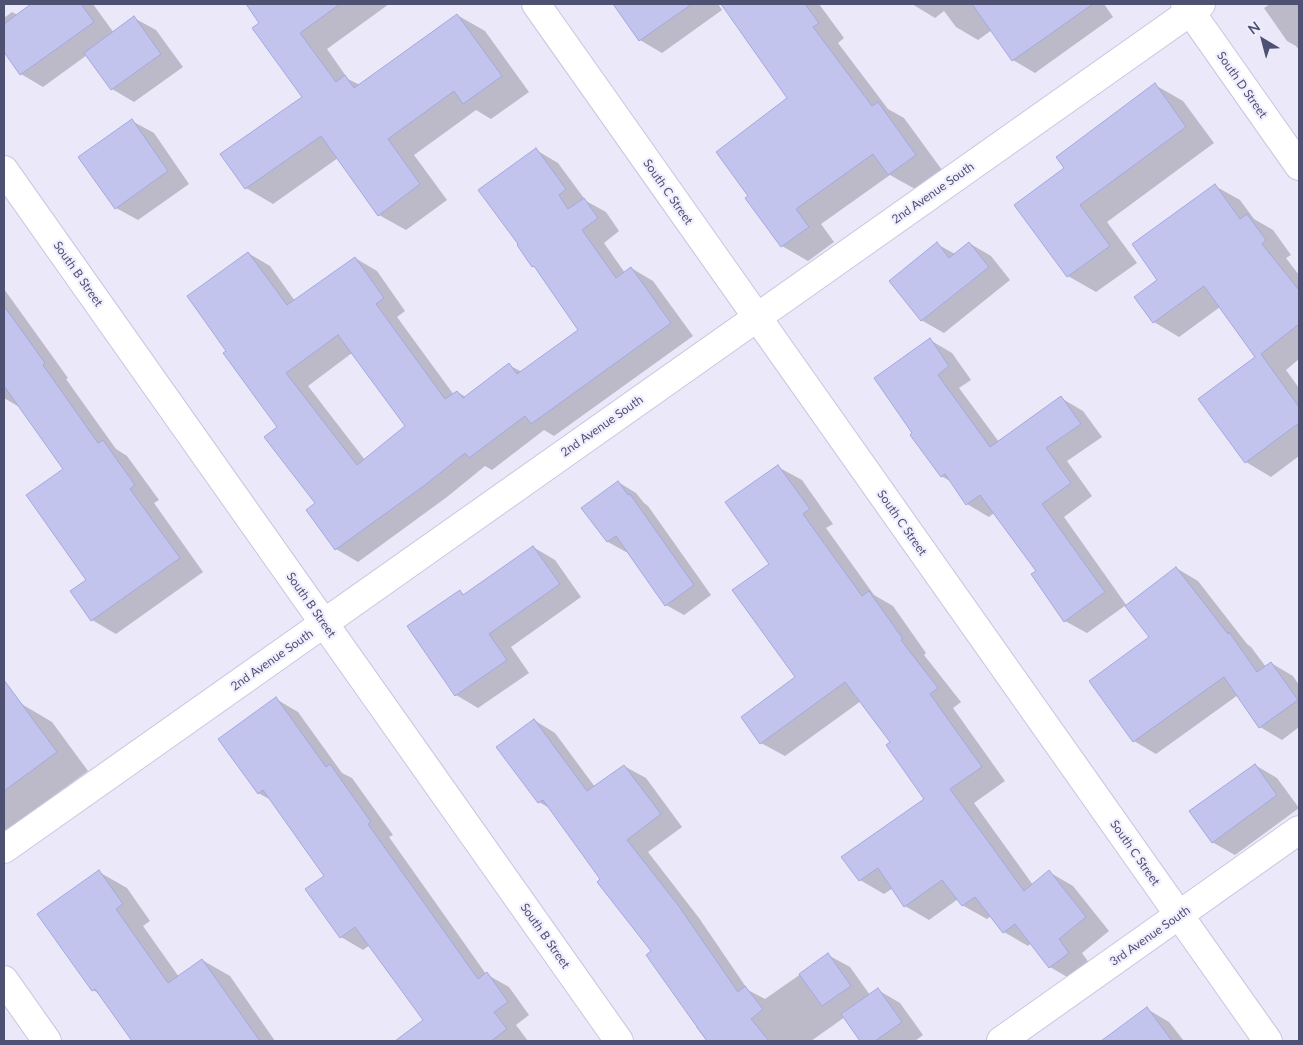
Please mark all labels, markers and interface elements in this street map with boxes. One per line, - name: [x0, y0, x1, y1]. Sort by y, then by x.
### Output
- north arrow: [1238, 15, 1288, 65]
- text: N: [1244, 18, 1263, 38]
- street label: South D Street: [1214, 49, 1270, 121]
- street label: South C Street: [640, 156, 696, 228]
- street label: 2nd Avenue South: [889, 159, 977, 227]
- street label: South B Street: [50, 239, 106, 309]
- street label: 2nd Avenue South: [558, 392, 646, 460]
- street label: South C Street: [874, 487, 930, 559]
- street label: South B Street: [283, 570, 339, 640]
- street label: 2nd Avenue South: [228, 626, 316, 694]
- street label: South C Street: [1107, 817, 1163, 889]
- street label: South B Street: [517, 901, 573, 971]
- street label: 3rd Avenue South: [1107, 903, 1193, 969]

